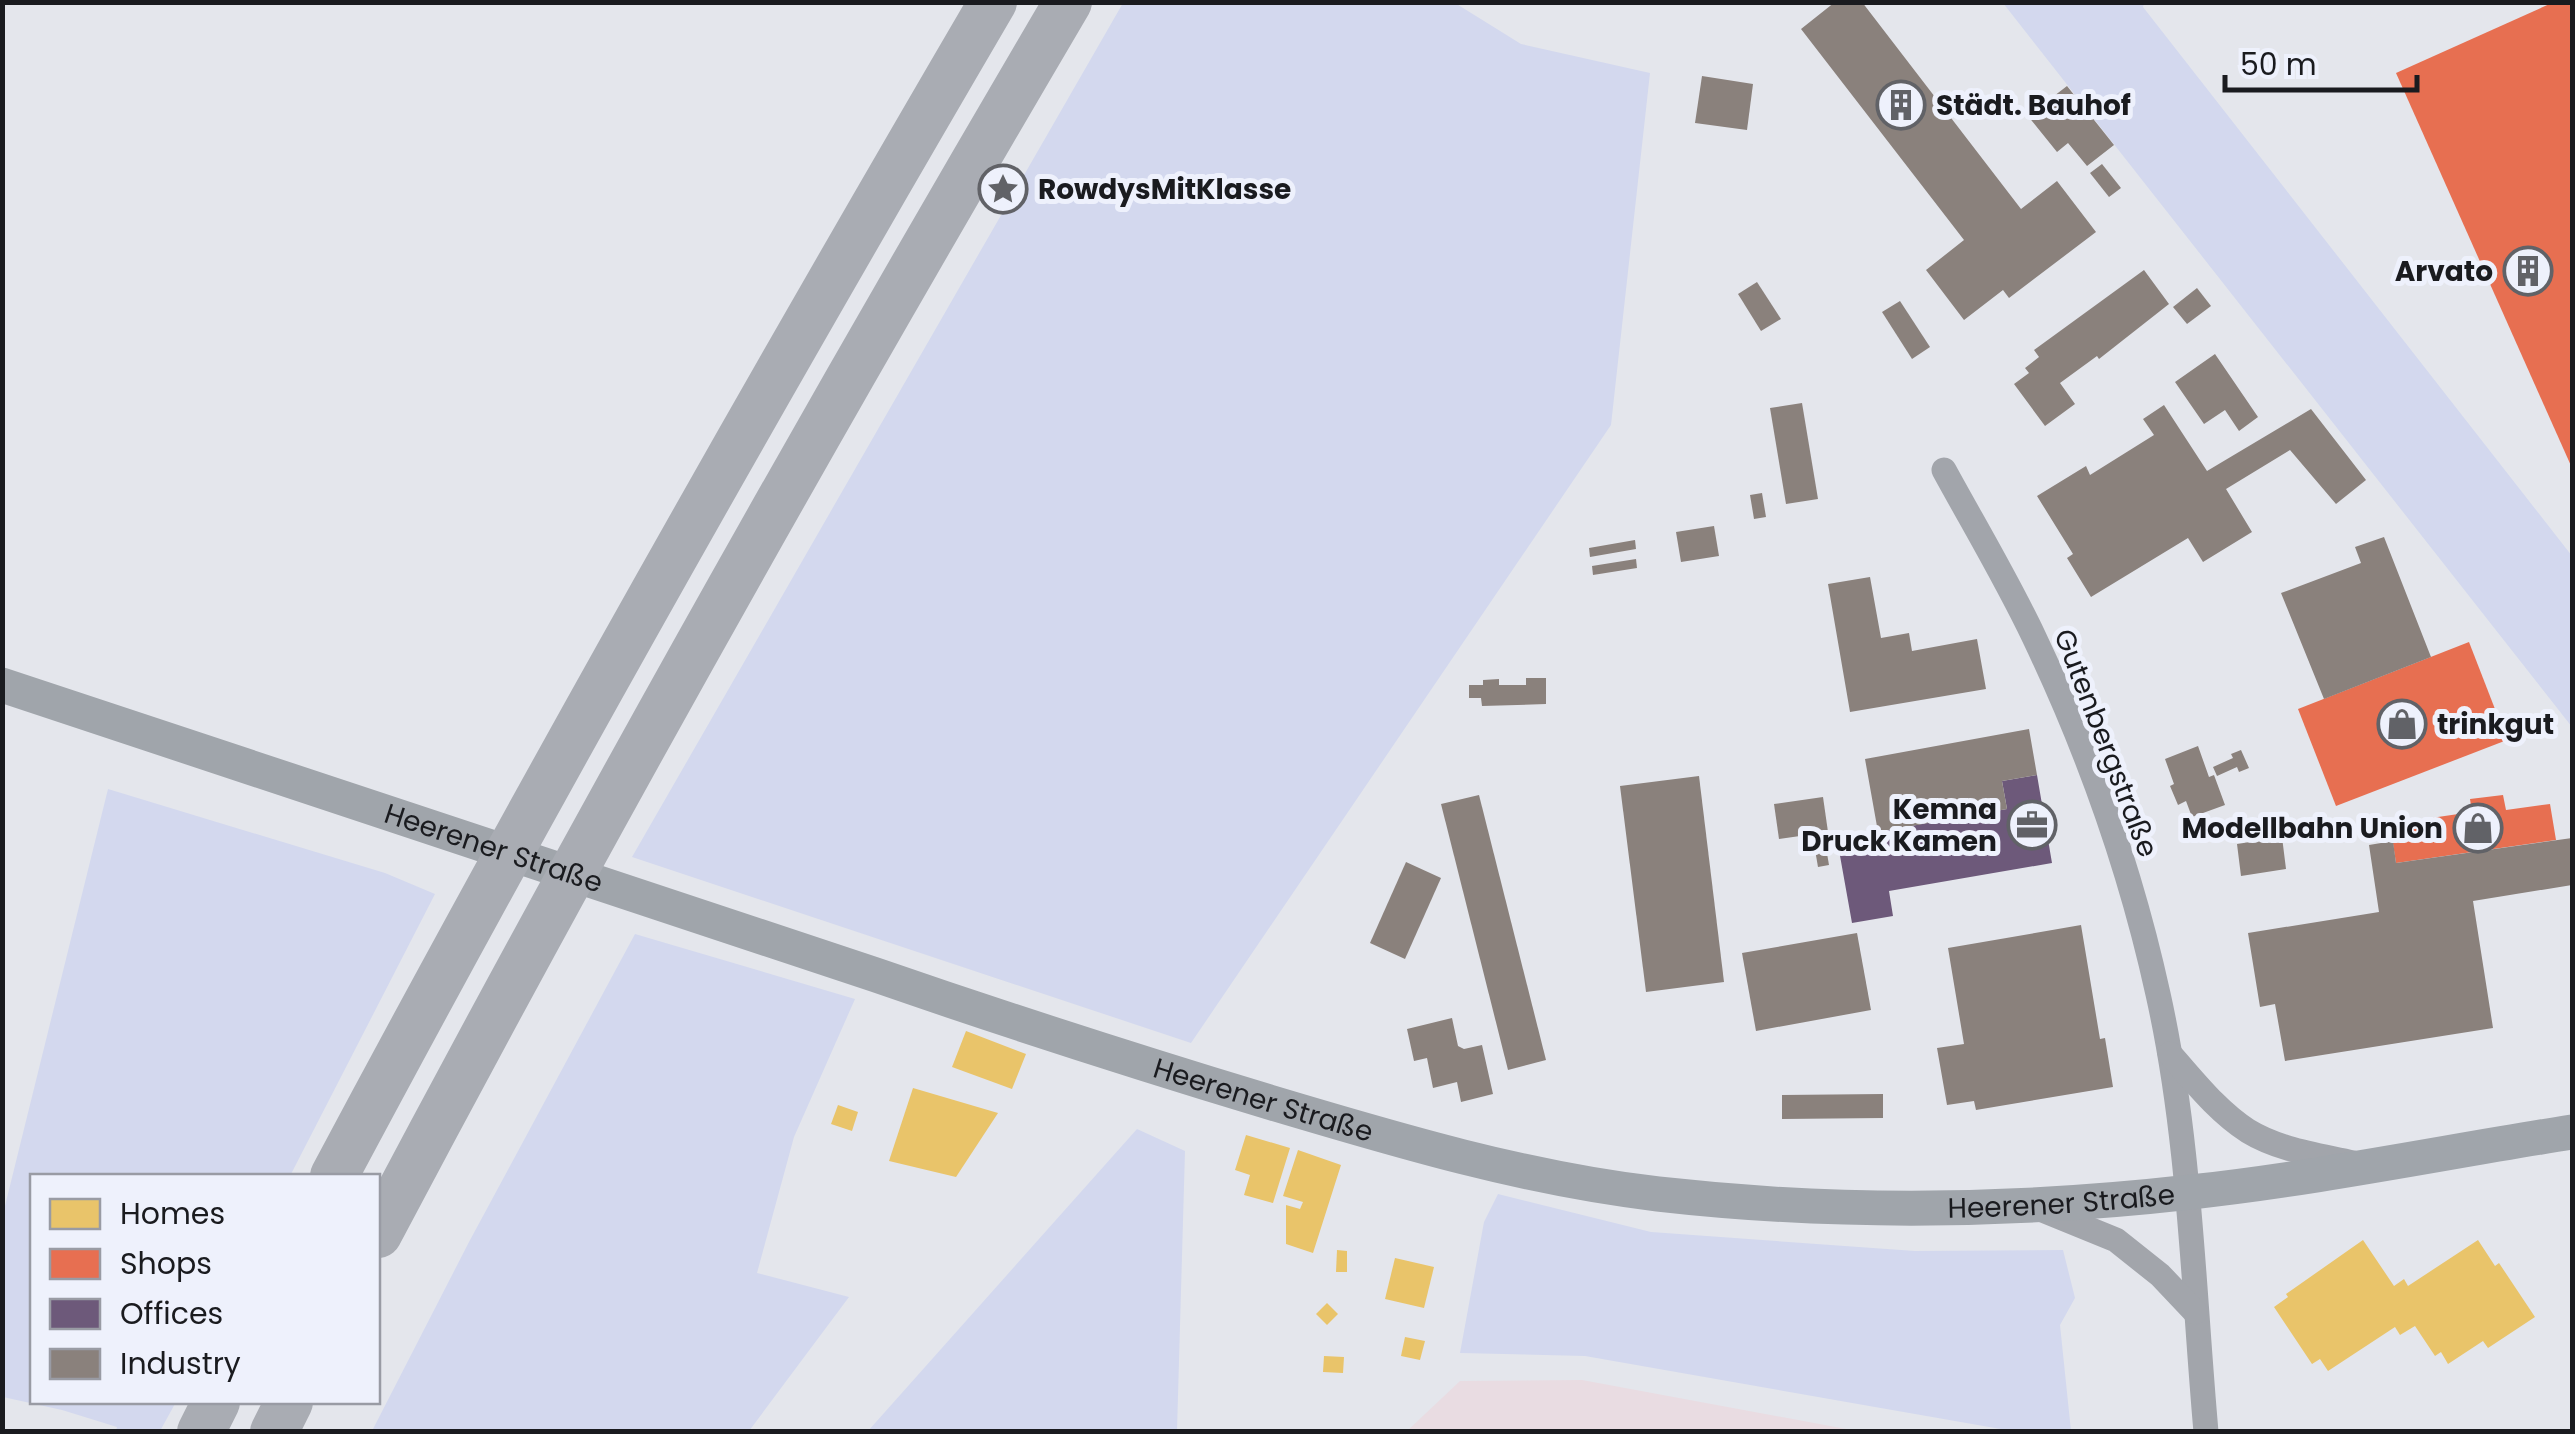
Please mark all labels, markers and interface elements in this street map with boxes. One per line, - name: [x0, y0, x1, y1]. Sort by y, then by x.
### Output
- scale bar: [2225, 30, 2418, 92]
- text: 50 m: [2240, 43, 2317, 86]
- building icon: Städt. Bauhof: [1875, 79, 1927, 131]
- place label: Städt. Bauhof: [1936, 86, 2131, 125]
- place icon: RowdysMitKlasse: [977, 163, 1029, 215]
- place label: RowdysMitKlasse: [1038, 170, 1291, 209]
- building icon: Arvato: [2502, 245, 2554, 297]
- place label: Arvato: [2395, 252, 2493, 291]
- street label: Gutenbergstraße: [2045, 623, 2167, 863]
- shop icon: trinkgut: [2376, 698, 2428, 750]
- place label: trinkgut: [2437, 705, 2554, 744]
- place label: Kemna Druck Kamen: [1801, 790, 1997, 861]
- street label: Heerener Straße: [380, 794, 608, 902]
- office icon: Kemna Druck Kamen: [2006, 799, 2058, 851]
- shop icon: Modellbahn Union: [2452, 802, 2504, 854]
- place label: Modellbahn Union: [2181, 809, 2443, 848]
- street label: Heerener Straße: [1149, 1048, 1378, 1151]
- legend: [30, 1174, 380, 1404]
- street label: Heerener Straße: [1947, 1174, 2177, 1227]
- text: Homes: [120, 1192, 225, 1235]
- text: Shops: [120, 1242, 212, 1285]
- text: Offices: [120, 1292, 223, 1335]
- text: Industry: [120, 1342, 241, 1385]

